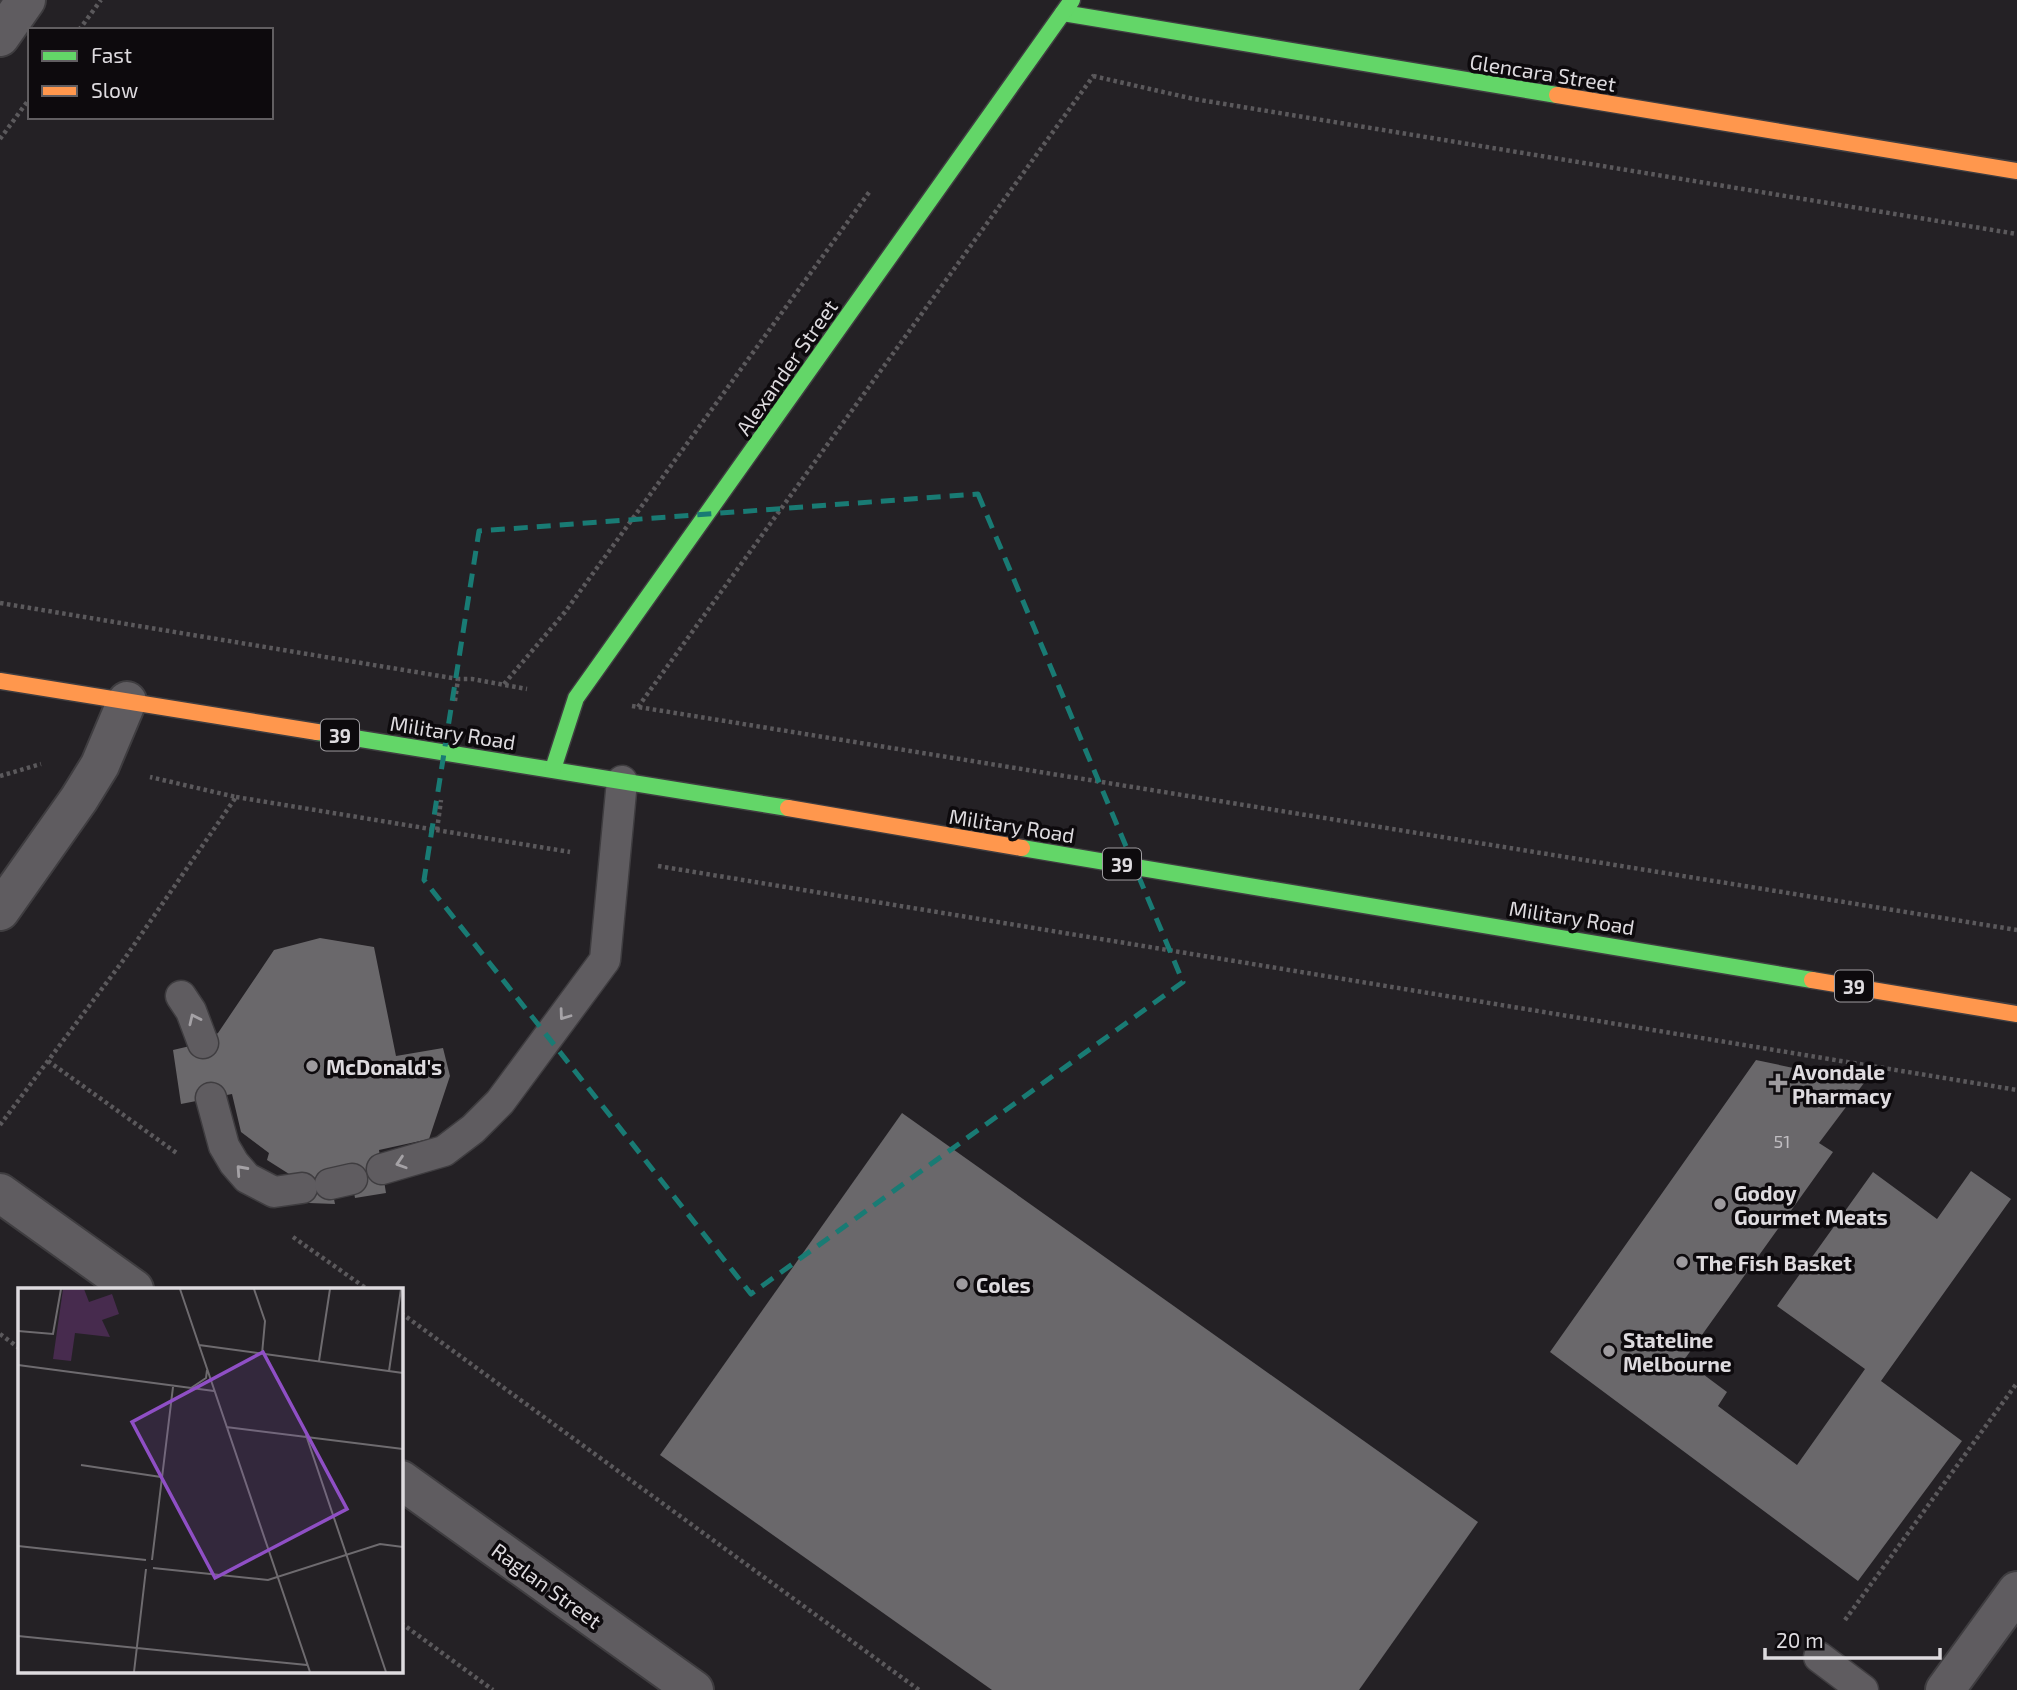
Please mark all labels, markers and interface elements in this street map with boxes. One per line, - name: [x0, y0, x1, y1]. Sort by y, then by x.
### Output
- legend: [28, 28, 273, 119]
- text: Fast: [91, 42, 132, 67]
- street label: Glencara Street: [1468, 48, 1618, 96]
- text: Slow: [91, 77, 138, 102]
- street label: Alexander Street: [730, 294, 842, 440]
- street label: Military Road: [388, 710, 518, 754]
- road number: 39: [321, 720, 359, 750]
- street label: Military Road: [947, 803, 1077, 847]
- road number: 39: [1103, 848, 1141, 880]
- street label: Military Road: [1507, 895, 1637, 939]
- road number: 39: [1835, 970, 1873, 1002]
- one-way arrow: [560, 1007, 573, 1020]
- one-way arrow: [188, 1014, 202, 1026]
- place label: McDonald's: [326, 1054, 442, 1079]
- marker: McDonald's: [304, 1058, 320, 1074]
- place label: Avondale Pharmacy: [1792, 1059, 1892, 1109]
- marker: Avondale Pharmacy: [1770, 1075, 1786, 1091]
- house number: 51: [1774, 1130, 1790, 1152]
- one-way arrow: [395, 1155, 407, 1170]
- one-way arrow: [237, 1165, 249, 1178]
- place label: Godoy Gourmet Meats: [1734, 1180, 1888, 1229]
- marker: Godoy Gourmet Meats: [1712, 1196, 1728, 1212]
- place label: The Fish Basket: [1696, 1250, 1852, 1275]
- marker: The Fish Basket: [1674, 1254, 1690, 1270]
- place label: Coles: [976, 1272, 1031, 1297]
- marker: Coles: [954, 1276, 970, 1292]
- inset map: [18, 1288, 402, 1672]
- place label: Stateline Melbourne: [1623, 1327, 1732, 1376]
- marker: Stateline Melbourne: [1601, 1343, 1617, 1359]
- street label: Raglan Street: [487, 1537, 607, 1633]
- scale bar: [1765, 1616, 1940, 1660]
- text: 20 m: [1776, 1627, 1824, 1652]

